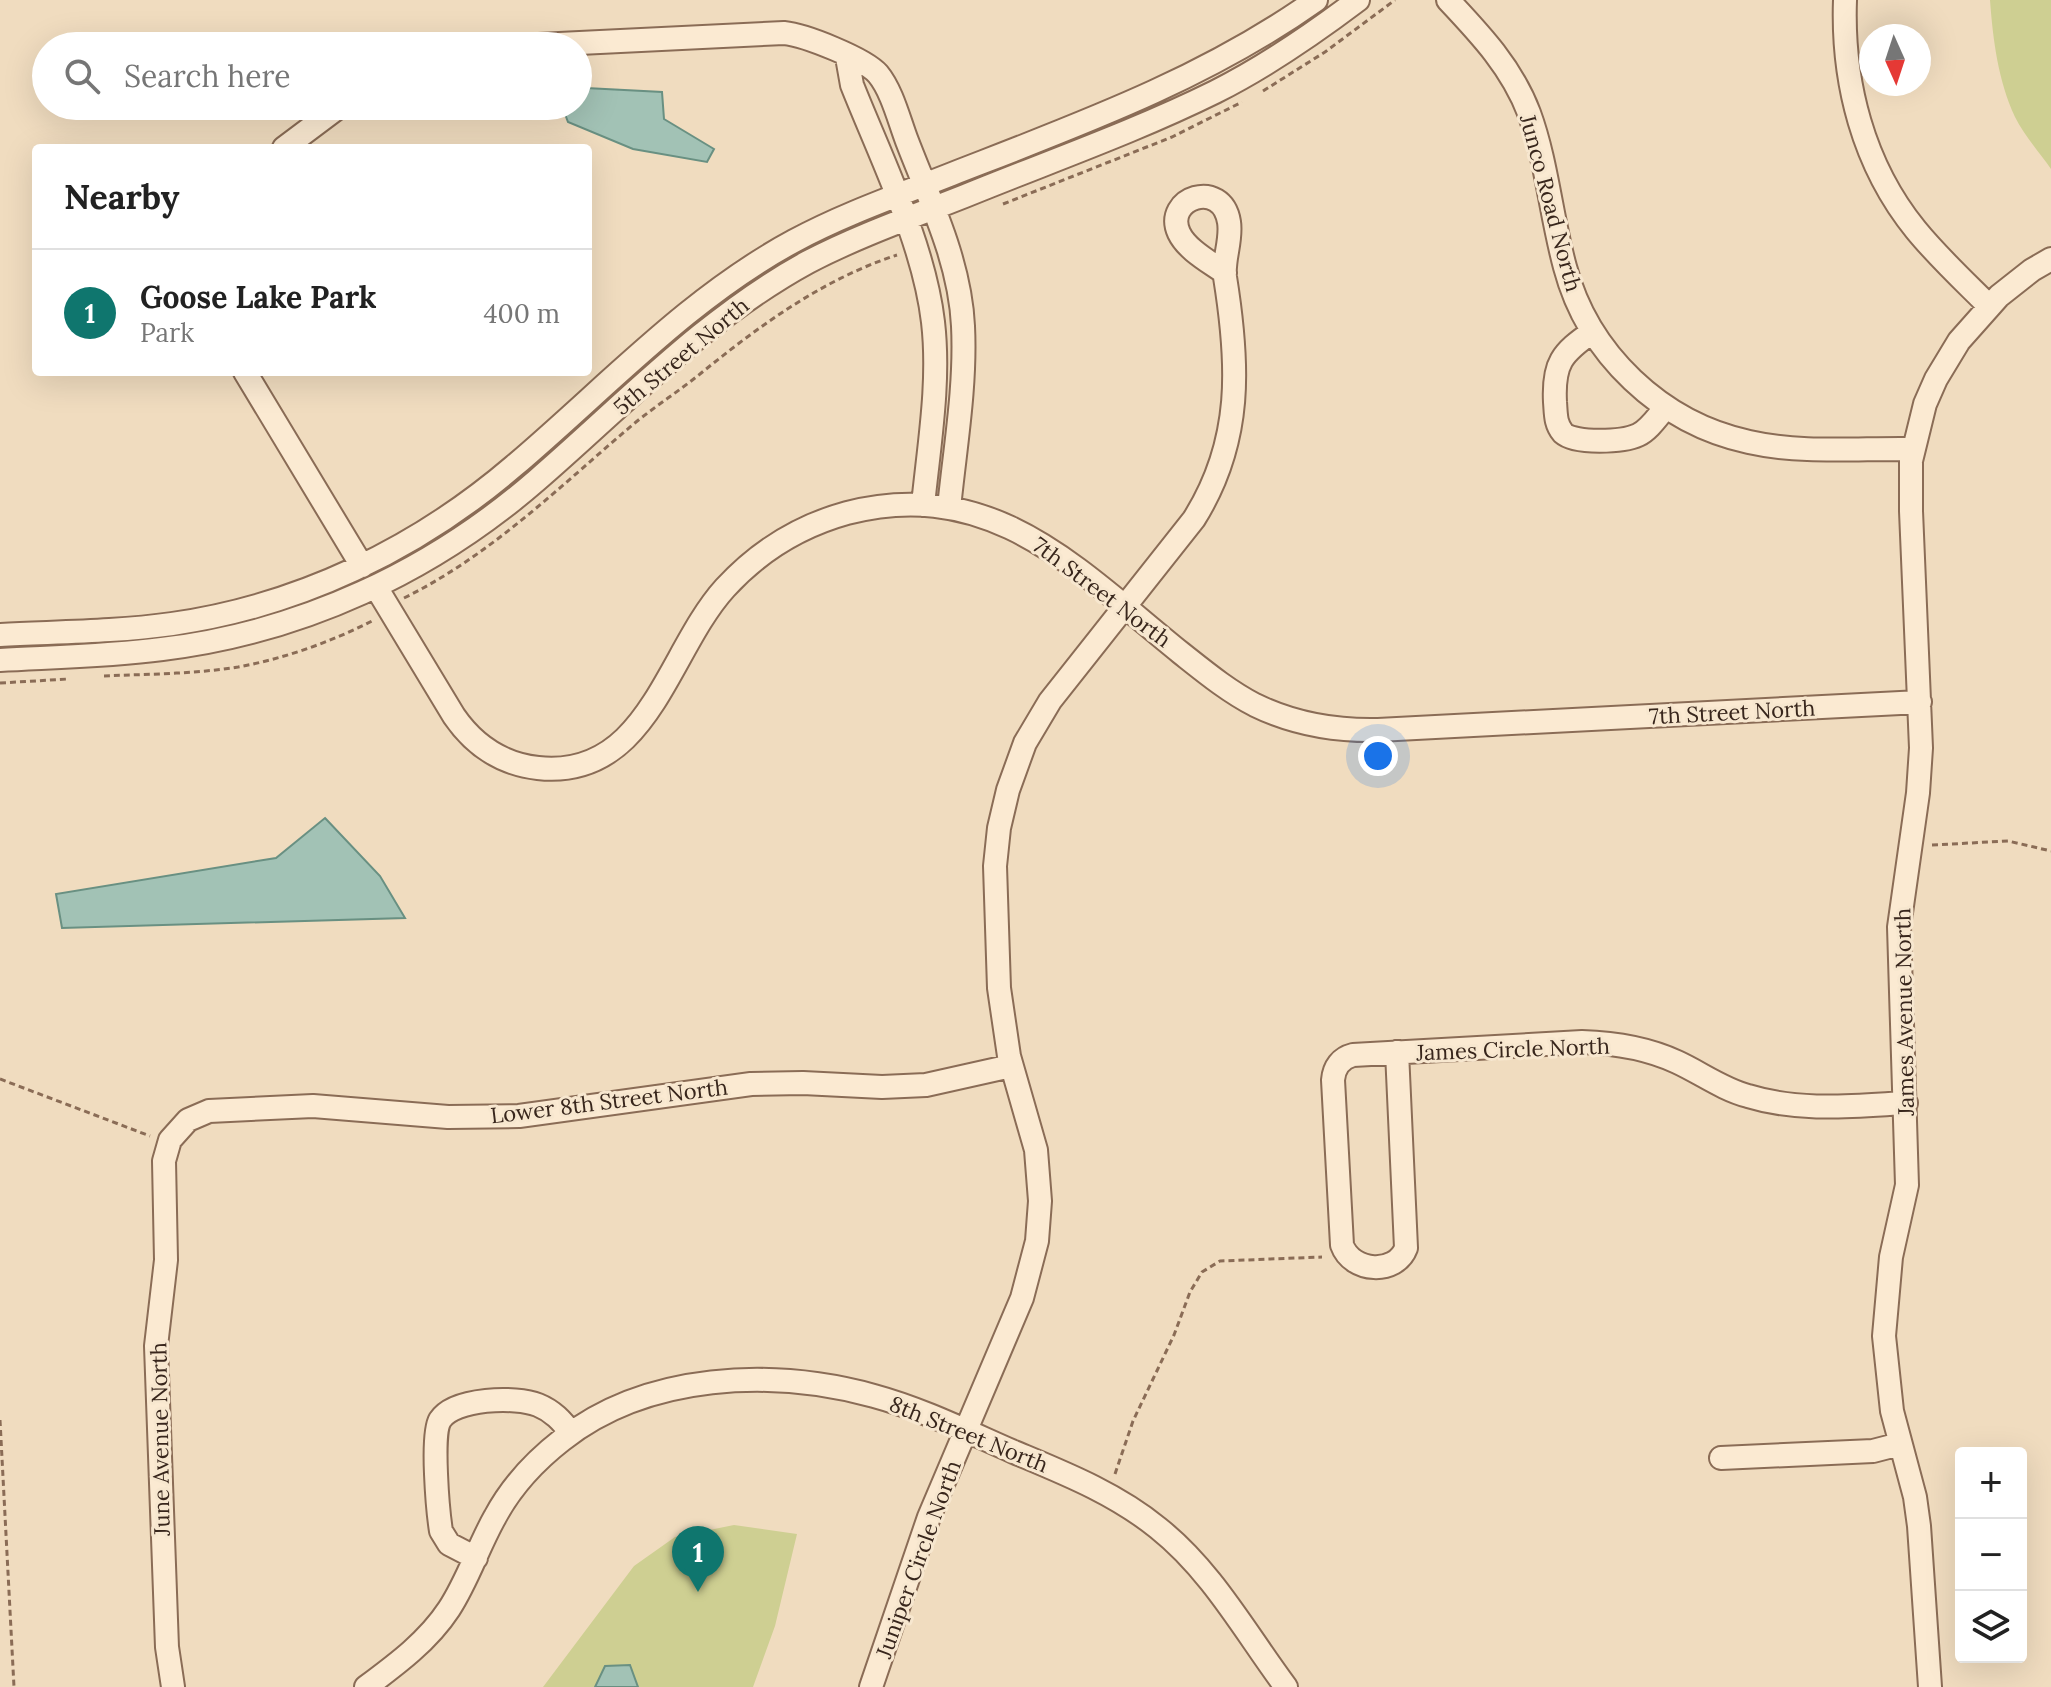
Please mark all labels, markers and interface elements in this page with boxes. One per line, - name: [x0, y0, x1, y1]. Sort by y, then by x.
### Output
- north arrow: [1859, 24, 1931, 96]
- search box: [32, 32, 592, 120]
- icon: search: [60, 54, 104, 98]
- text: Search here: [124, 57, 291, 95]
- street label: Junco Road North: [1514, 110, 1588, 295]
- text: Nearby: [64, 175, 180, 218]
- text: Goose Lake Park: [140, 278, 377, 316]
- street label: 5th Street North: [607, 291, 755, 421]
- text: 1: [85, 297, 95, 330]
- text: 400 m: [484, 297, 560, 330]
- text: Park: [140, 316, 194, 349]
- street label: 7th Street North: [1027, 531, 1177, 653]
- street label: 7th Street North: [1648, 694, 1816, 730]
- your location: [1358, 736, 1398, 776]
- street label: James Avenue North: [1888, 908, 1920, 1117]
- street label: James Circle North: [1415, 1032, 1610, 1066]
- street label: Lower 8th Street North: [489, 1073, 729, 1129]
- street label: June Avenue North: [144, 1342, 176, 1537]
- street label: 8th Street North: [886, 1389, 1052, 1479]
- map controls: [1955, 1447, 2027, 1663]
- button: +: [1955, 1447, 2027, 1519]
- street label: Juniper Circle North: [869, 1456, 967, 1663]
- button: −: [1955, 1519, 2027, 1591]
- pin: 1: [672, 1526, 724, 1592]
- button: layers: [1955, 1591, 2027, 1663]

